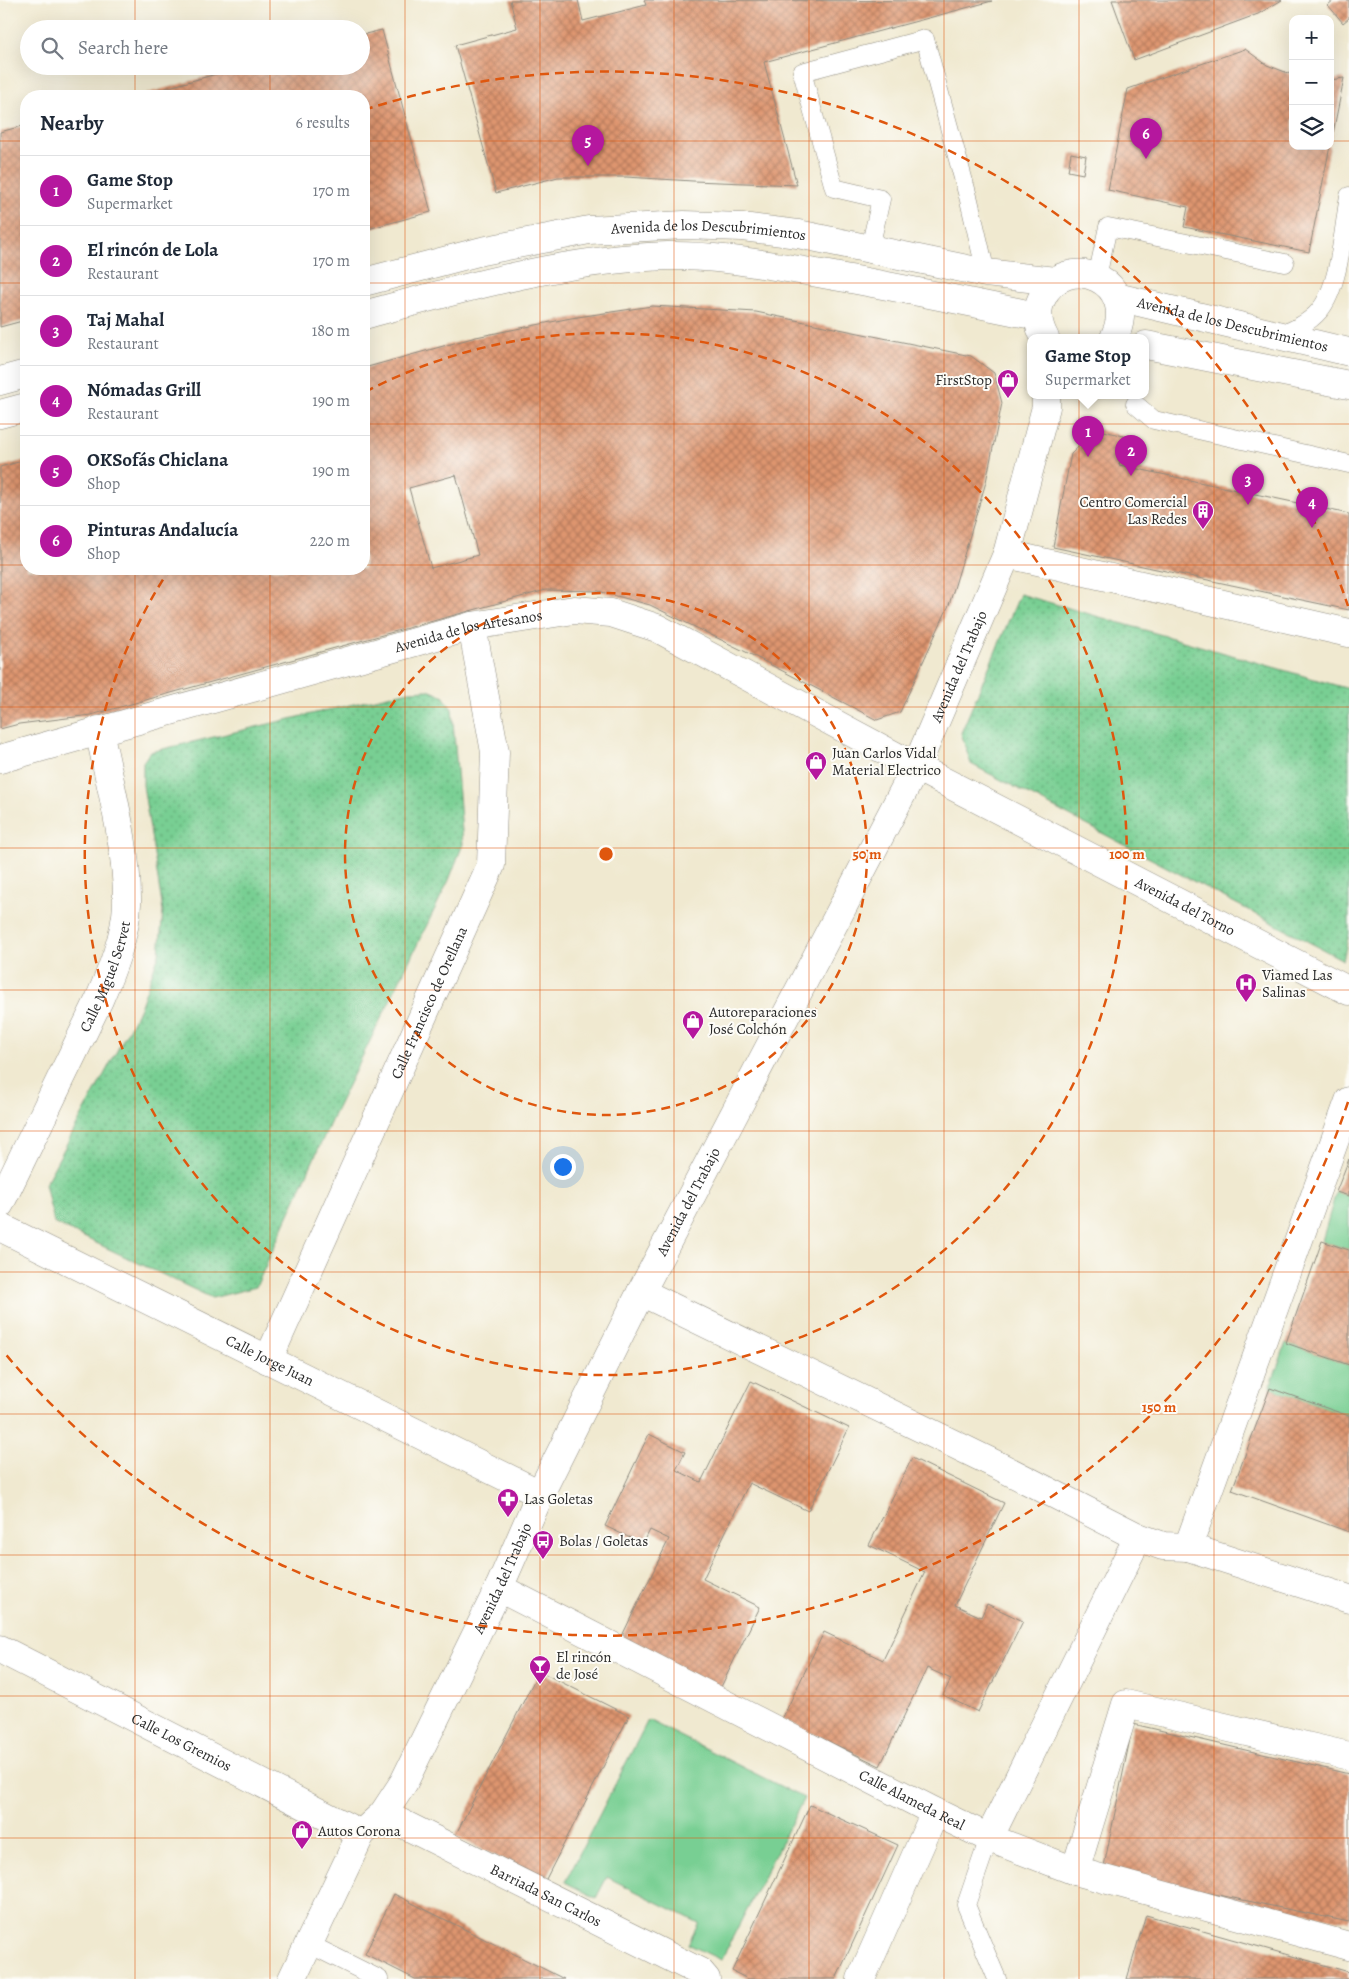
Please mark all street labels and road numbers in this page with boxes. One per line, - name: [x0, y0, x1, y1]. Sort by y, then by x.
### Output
- street label: Avenida de los Descubrimientos: [610, 215, 808, 245]
- street label: Avenida de los Descubrimientos: [1134, 292, 1330, 357]
- street label: Avenida de los Artesanos: [392, 605, 544, 658]
- street label: Avenida del Trabajo: [926, 607, 992, 726]
- street label: Avenida del Torno: [1131, 872, 1238, 940]
- street label: Calle Miguel Servet: [75, 919, 135, 1036]
- street label: Calle Francisco de Orellana: [386, 923, 472, 1082]
- street label: Avenida del Trabajo: [651, 1144, 725, 1260]
- street label: Calle Jorge Juan: [222, 1330, 317, 1391]
- street label: Avenida del Trabajo: [468, 1520, 536, 1638]
- street label: Calle Los Gremios: [128, 1708, 235, 1776]
- street label: Calle Alameda Real: [856, 1765, 968, 1835]
- street label: Barriada San Carlos: [487, 1859, 605, 1931]

